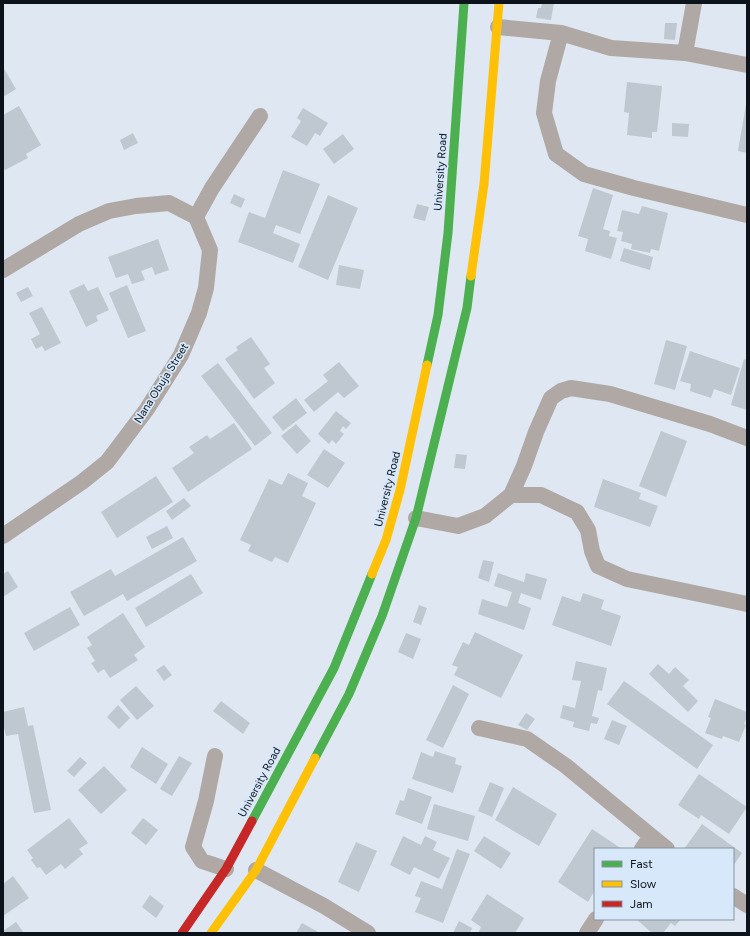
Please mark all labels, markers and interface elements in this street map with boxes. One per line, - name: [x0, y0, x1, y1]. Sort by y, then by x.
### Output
- street label: University Road: [431, 133, 450, 211]
- street label: Nana Obuja Street: [132, 341, 191, 426]
- street label: University Road: [372, 450, 403, 528]
- street label: University Road: [236, 745, 283, 819]
- legend: [594, 848, 734, 920]
- text: Fast: [630, 857, 653, 871]
- text: Slow: [630, 877, 657, 891]
- text: Jam: [630, 897, 653, 911]

